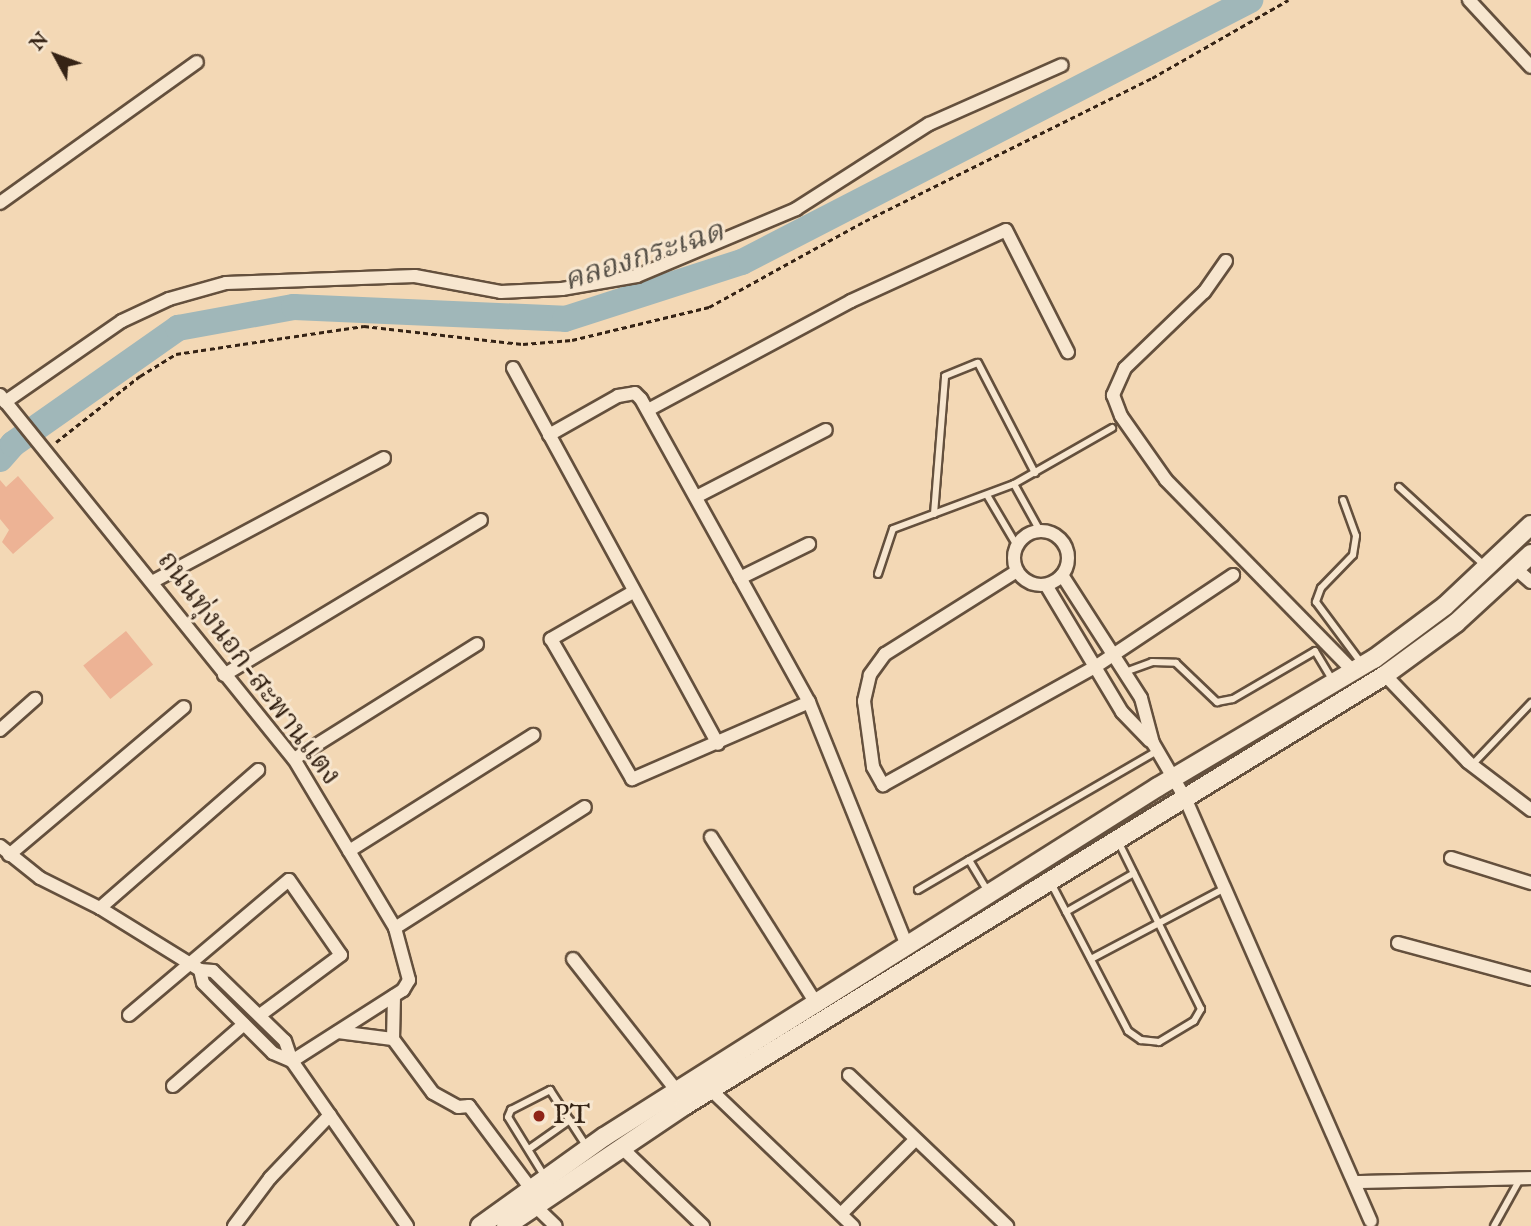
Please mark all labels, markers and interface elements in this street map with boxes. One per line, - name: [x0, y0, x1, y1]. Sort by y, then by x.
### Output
- north arrow: [21, 21, 91, 91]
- text: N: [26, 28, 55, 56]
- water label: คลองกระเฉด: [559, 214, 729, 300]
- street label: ถนนทุ่งนอก-สะพานแตง: [149, 545, 347, 793]
- place label: PT: [553, 1099, 590, 1133]
- marker: PT: [531, 1108, 547, 1124]

